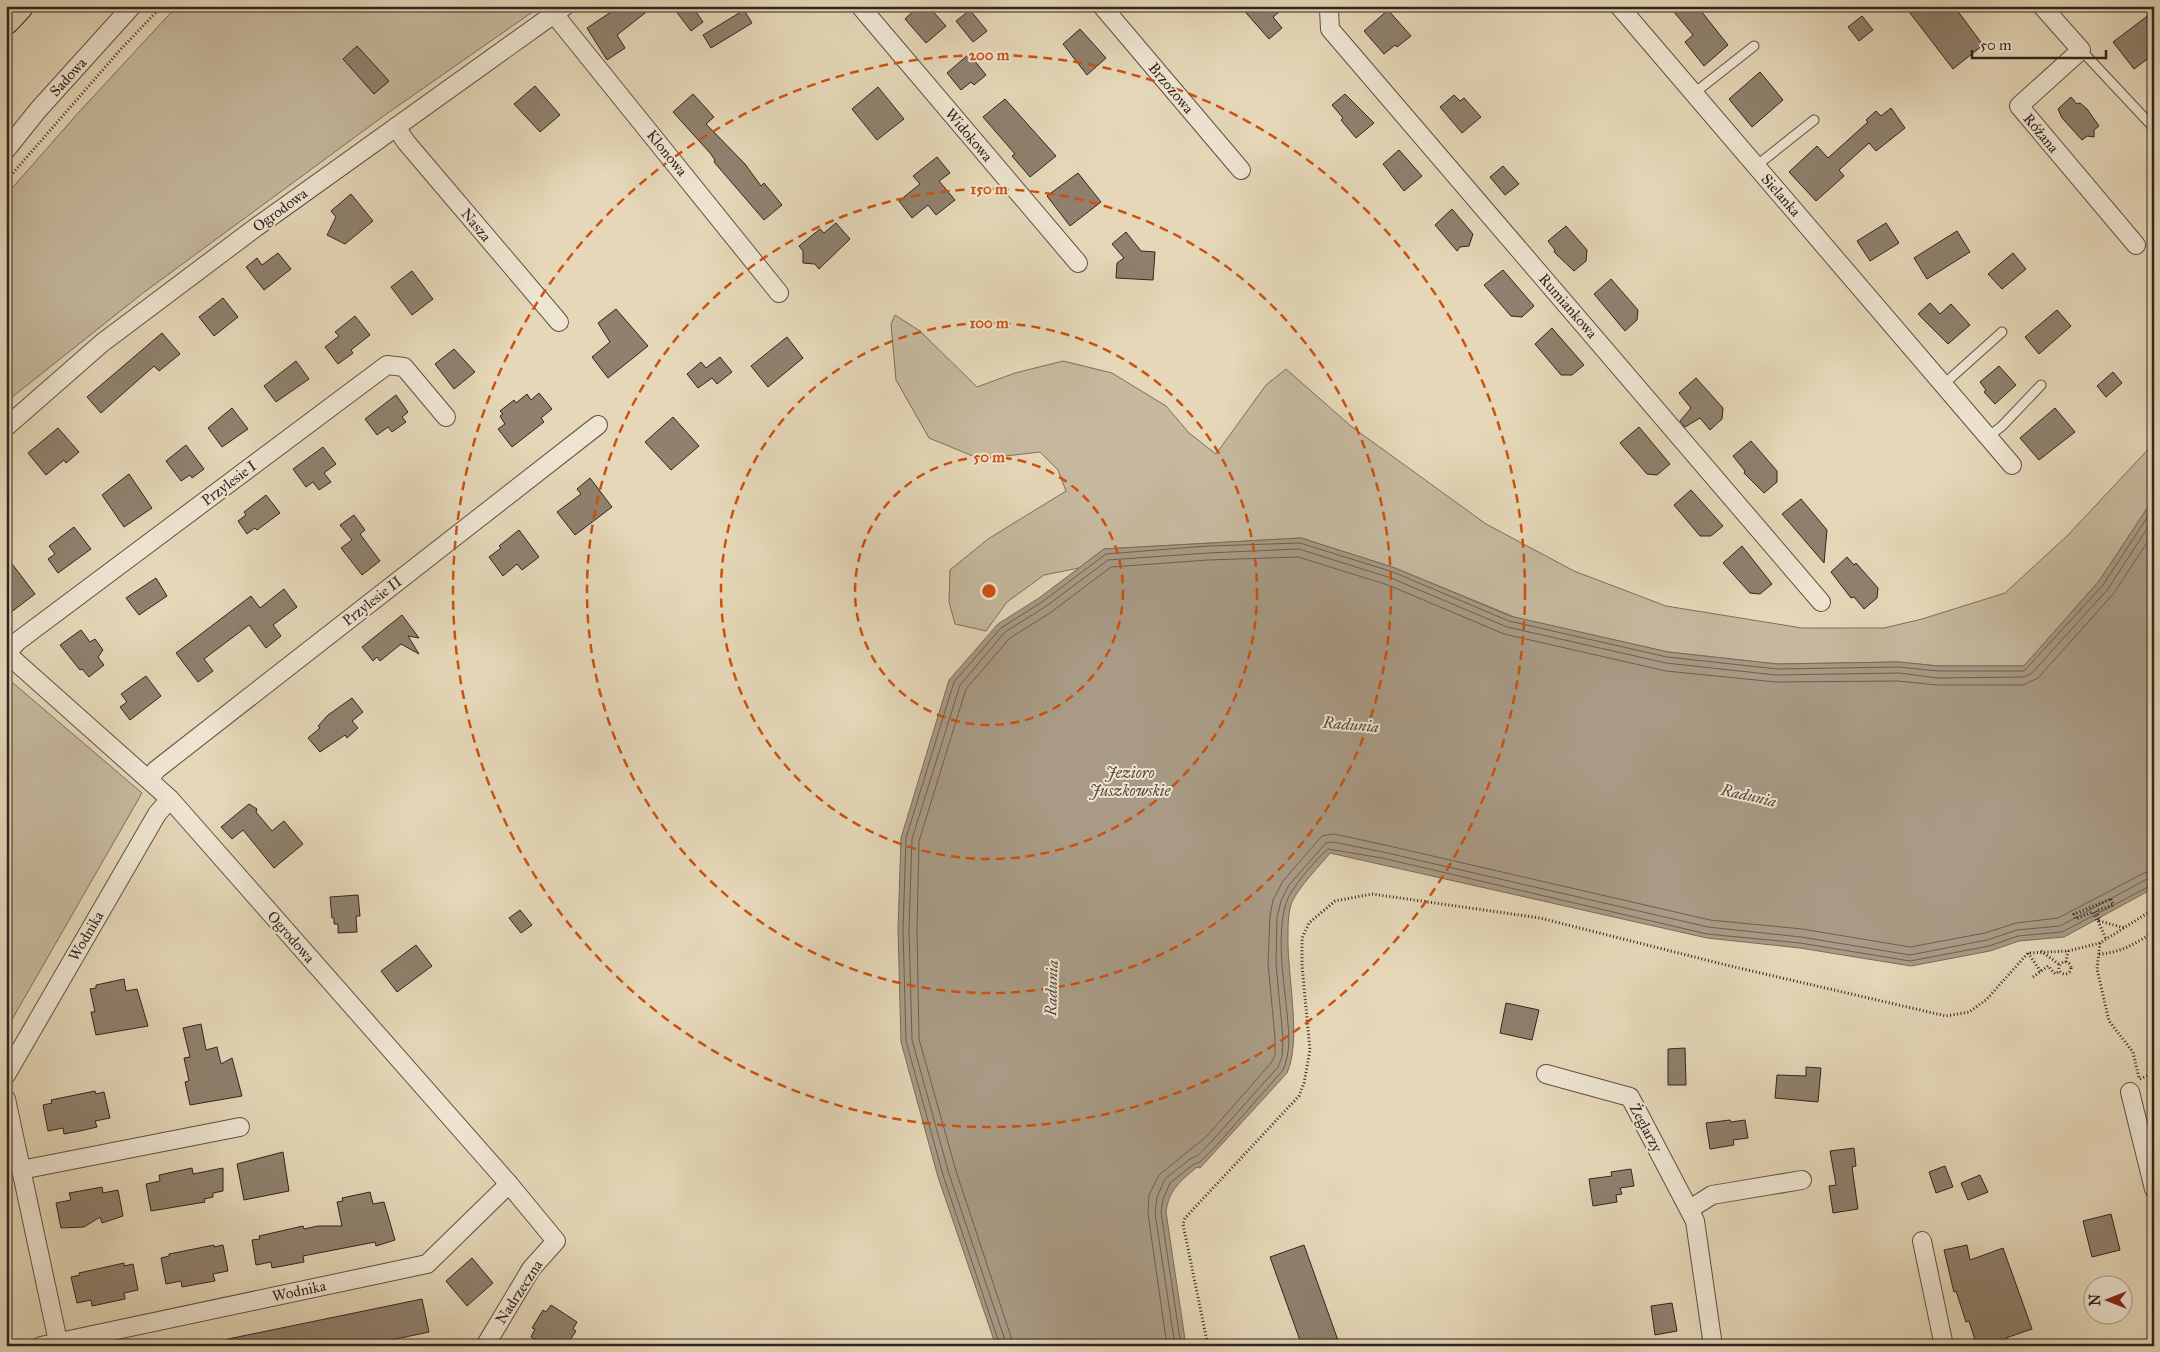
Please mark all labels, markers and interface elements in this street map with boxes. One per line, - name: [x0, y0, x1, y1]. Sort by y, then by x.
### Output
- scale bar: [1972, 28, 2106, 60]
- text: 50 m: [1980, 36, 2012, 54]
- text: 200 m: [969, 46, 1010, 64]
- street label: Sadowa: [46, 53, 91, 100]
- street label: Brzozowa: [1145, 59, 1198, 118]
- street label: Widokowa: [942, 105, 997, 166]
- street label: Różana: [2019, 110, 2063, 157]
- street label: Klonowa: [643, 126, 691, 180]
- street label: Sielanka: [1758, 170, 1805, 221]
- text: 150 m: [970, 180, 1008, 198]
- street label: Ogrodowa: [249, 184, 311, 236]
- street label: Nasza: [457, 205, 495, 246]
- street label: Rumiankowa: [1535, 270, 1602, 343]
- text: 100 m: [969, 314, 1009, 332]
- text: 50 m: [973, 448, 1005, 466]
- street label: Przylesie I: [198, 457, 260, 509]
- street label: Przylesie II: [339, 572, 405, 630]
- centre of rings: [980, 582, 998, 600]
- water label: Radunia: [1321, 713, 1380, 736]
- water label: Jezioro Juszkowskie: [1089, 763, 1171, 800]
- water label: Radunia: [1718, 780, 1779, 811]
- street label: Wodnika: [65, 907, 108, 964]
- street label: Ogrodowa: [264, 907, 319, 967]
- water label: Radunia: [1041, 959, 1062, 1017]
- street label: Żeglarzy: [1626, 1101, 1667, 1156]
- street label: Nadrzeczna: [492, 1256, 547, 1327]
- north arrow: [2082, 1274, 2132, 1324]
- street label: Wodnika: [271, 1276, 328, 1305]
- text: N: [2087, 1294, 2104, 1306]

